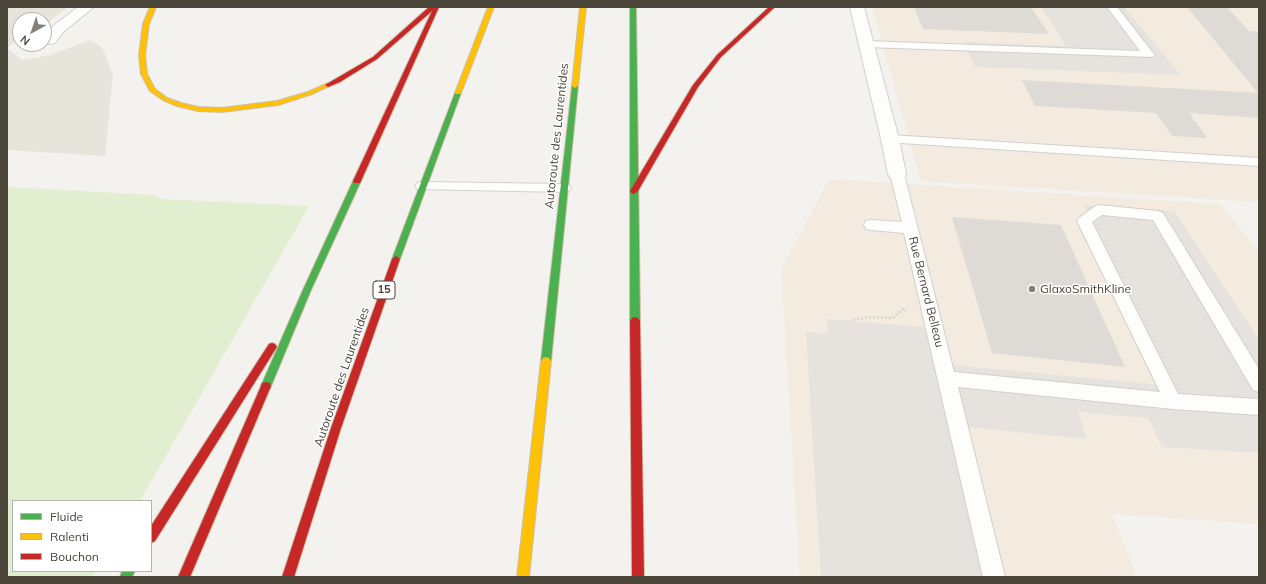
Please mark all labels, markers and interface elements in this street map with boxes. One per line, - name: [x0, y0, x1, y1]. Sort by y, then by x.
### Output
- north arrow: [12, 12, 52, 52]
- text: N: [17, 32, 33, 48]
- street label: Autoroute des Laurentides: [542, 62, 572, 210]
- street label: Rue Bernard Belleau: [905, 235, 947, 349]
- road number: 15: [373, 281, 395, 299]
- place label: GlaxoSmithKline: [1040, 282, 1131, 296]
- marker: GlaxoSmithKline: [1027, 284, 1037, 294]
- street label: Autoroute des Laurentides: [311, 305, 373, 449]
- legend: [12, 500, 152, 572]
- text: Fluide: [50, 509, 83, 524]
- text: Ralenti: [50, 529, 89, 544]
- text: Bouchon: [50, 549, 99, 564]

